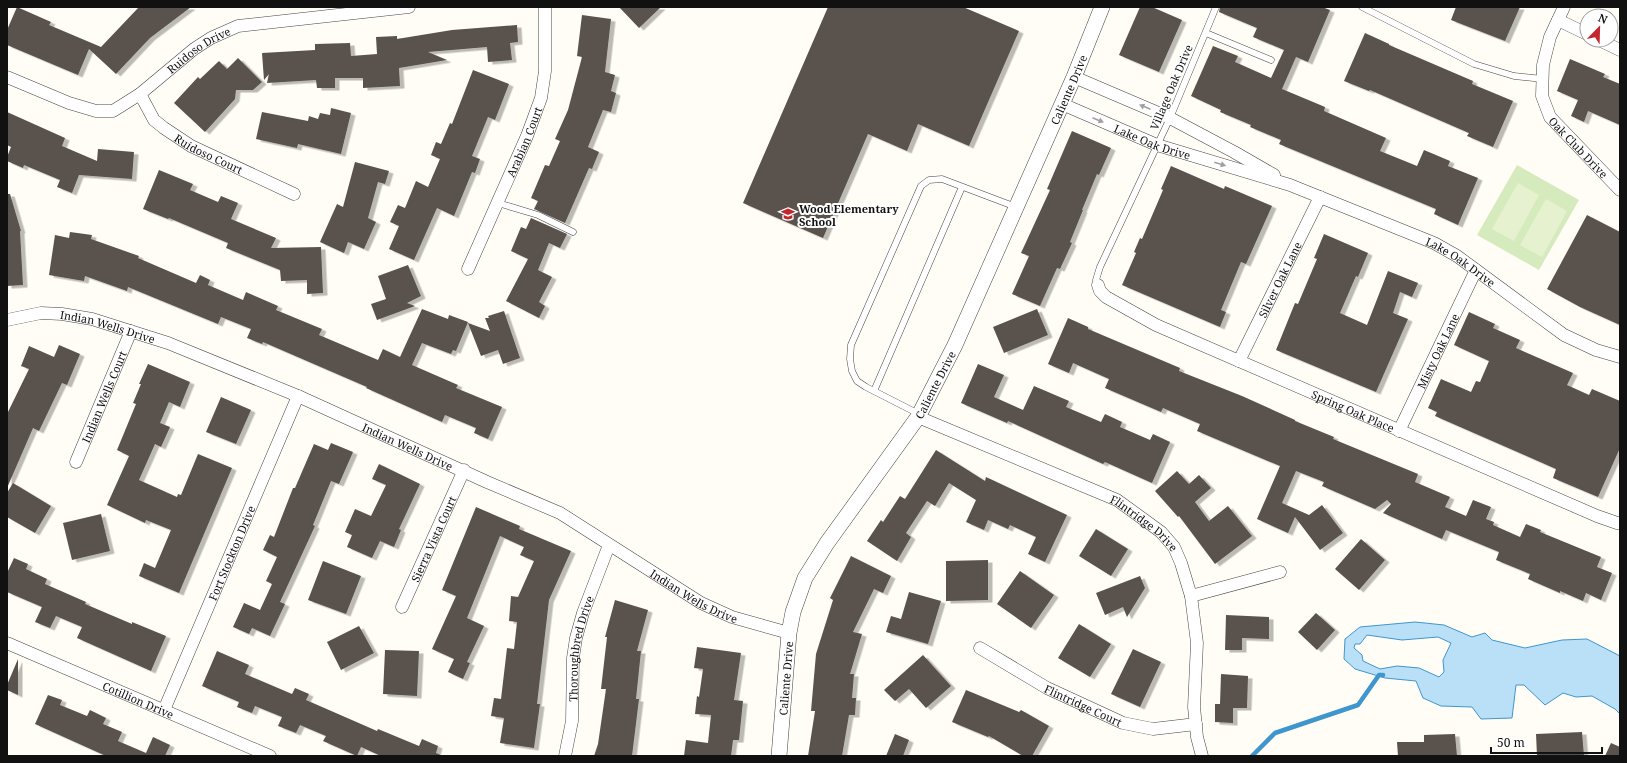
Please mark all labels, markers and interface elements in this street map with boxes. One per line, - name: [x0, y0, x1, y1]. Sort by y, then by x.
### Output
- north arrow: [1579, 8, 1619, 48]
- text: N: [1596, 10, 1610, 27]
- street label: Ruidoso Drive: [163, 23, 233, 76]
- street label: Village Oak Drive: [1146, 42, 1196, 132]
- street label: Caliente Drive: [1046, 52, 1090, 127]
- street label: Arabian Court: [502, 104, 545, 179]
- one-way arrow: [1140, 104, 1151, 110]
- street label: Oak Club Drive: [1546, 113, 1612, 181]
- one-way arrow: [1093, 117, 1105, 123]
- street label: Lake Oak Drive: [1112, 120, 1193, 162]
- street label: Ruidoso Court: [172, 130, 245, 177]
- one-way arrow: [1215, 161, 1227, 167]
- place label: Wood Elementary School: [799, 201, 899, 229]
- school or university icon: Wood Elementary School: [780, 206, 796, 222]
- street label: Lake Oak Drive: [1424, 233, 1499, 290]
- street label: Silver Oak Lane: [1254, 239, 1304, 320]
- street label: Indian Wells Drive: [59, 306, 157, 346]
- street label: Misty Oak Lane: [1413, 311, 1462, 391]
- street label: Indian Wells Court: [78, 348, 129, 445]
- street label: Caliente Drive: [911, 348, 958, 421]
- street label: Spring Oak Place: [1310, 386, 1397, 435]
- street label: Indian Wells Drive: [360, 419, 456, 473]
- street label: Flintridge Drive: [1108, 491, 1182, 554]
- street label: Sierra Vista Court: [407, 493, 459, 584]
- street label: Fort Stockton Drive: [204, 503, 258, 602]
- street label: Indian Wells Drive: [648, 565, 739, 626]
- street label: Thoroughbred Drive: [565, 593, 597, 702]
- street label: Caliente Drive: [775, 640, 796, 716]
- street label: Cotillion Drive: [100, 678, 176, 721]
- street label: Flintridge Court: [1042, 680, 1125, 729]
- scale bar: [1491, 729, 1602, 755]
- text: 50 m: [1497, 734, 1525, 751]

